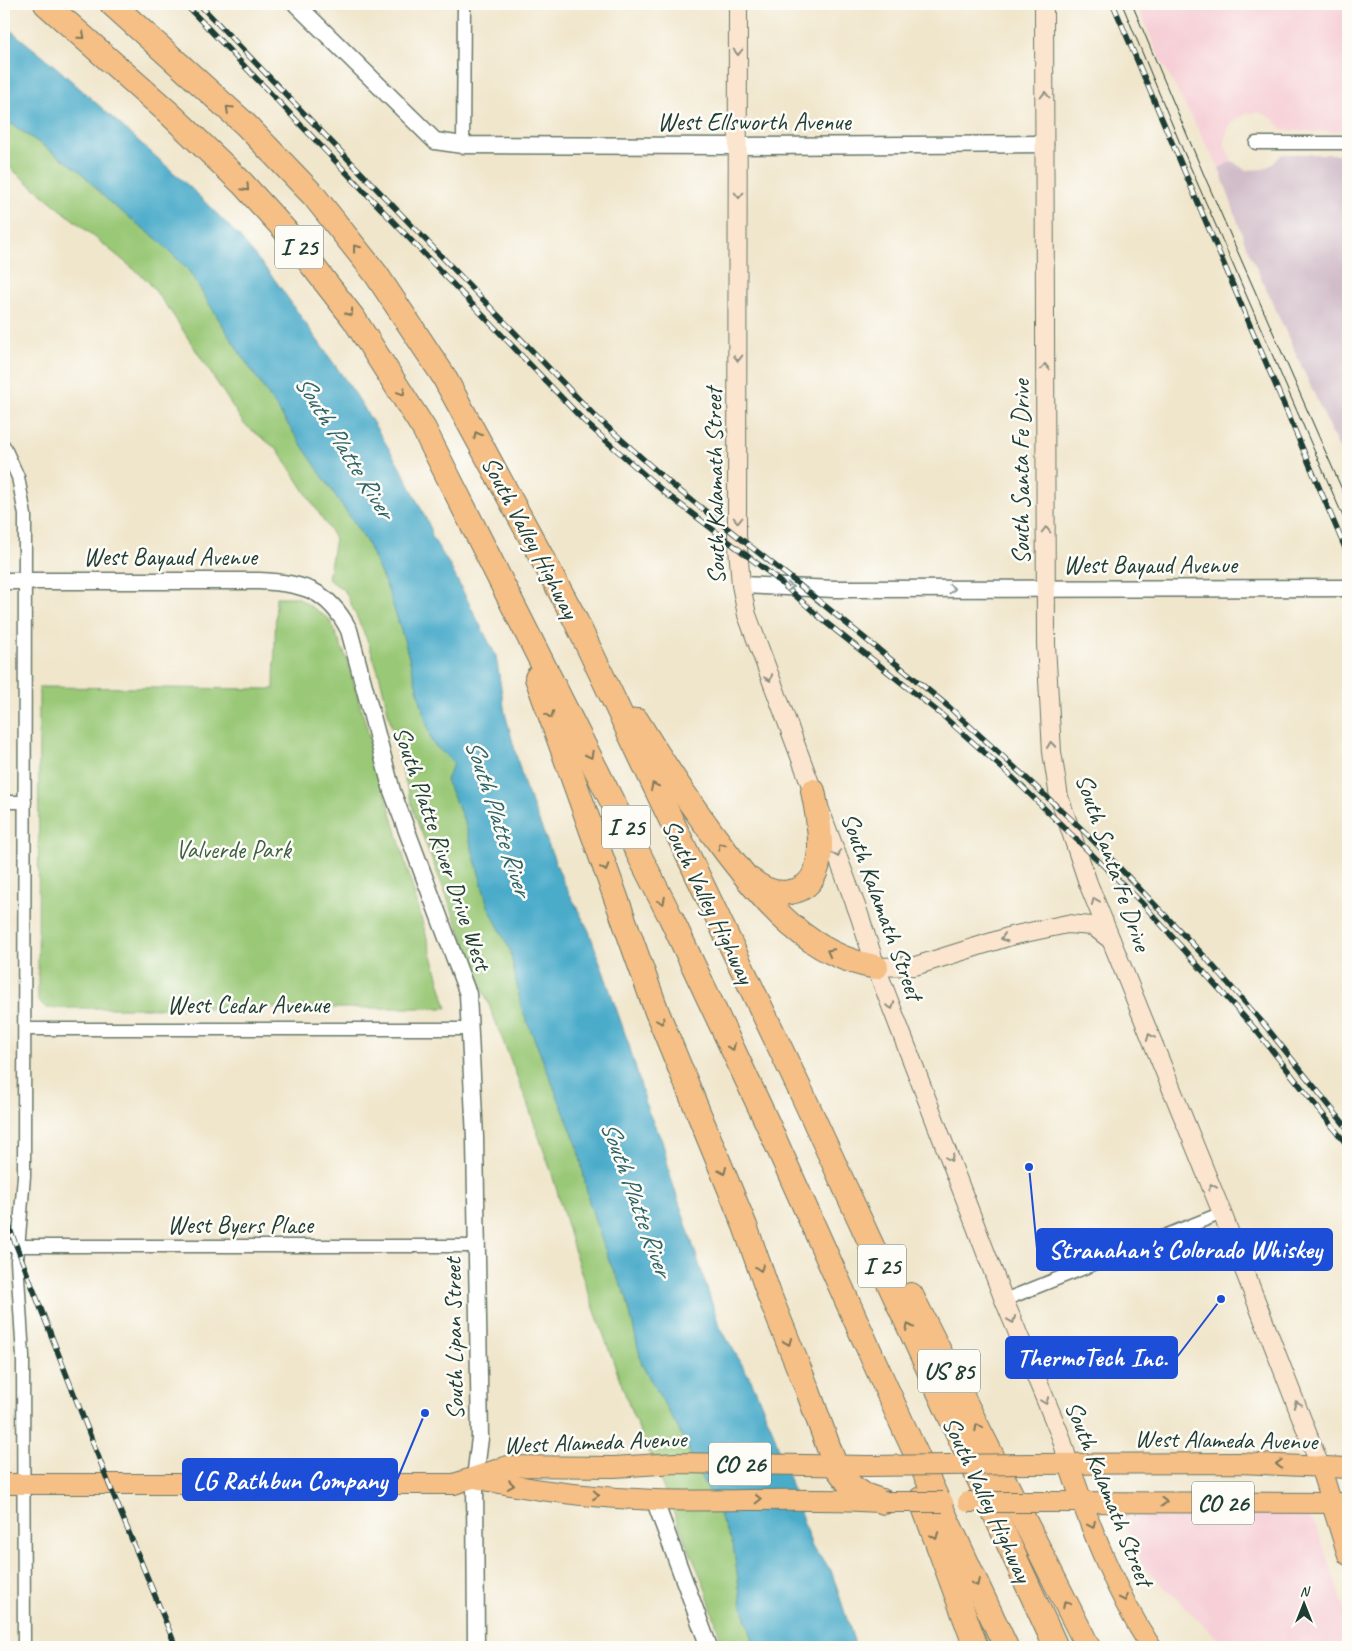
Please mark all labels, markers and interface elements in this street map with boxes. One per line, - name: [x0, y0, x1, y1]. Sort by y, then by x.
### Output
- one-way arrow: [77, 30, 86, 39]
- one-way arrow: [733, 49, 743, 57]
- one-way arrow: [1040, 91, 1050, 98]
- one-way arrow: [226, 106, 235, 115]
- street label: West Ellsworth Avenue: [657, 106, 853, 138]
- one-way arrow: [240, 182, 249, 191]
- one-way arrow: [734, 192, 744, 199]
- road number: I 25: [275, 226, 323, 268]
- one-way arrow: [353, 245, 361, 254]
- one-way arrow: [344, 307, 353, 316]
- one-way arrow: [733, 354, 743, 362]
- one-way arrow: [1040, 363, 1050, 371]
- water label: South Platte River: [288, 369, 404, 528]
- street label: South Santa Fe Drive: [1005, 378, 1037, 564]
- street label: South Kalamath Street: [697, 384, 733, 585]
- one-way arrow: [395, 386, 405, 395]
- one-way arrow: [473, 432, 483, 441]
- street label: South Valley Highway: [474, 451, 587, 626]
- one-way arrow: [732, 516, 743, 524]
- one-way arrow: [1041, 526, 1051, 534]
- street label: West Bayaud Avenue: [83, 541, 259, 573]
- street label: West Bayaud Avenue: [1063, 549, 1239, 581]
- one-way arrow: [786, 582, 794, 593]
- one-way arrow: [948, 584, 956, 594]
- one-way arrow: [763, 673, 773, 682]
- one-way arrow: [544, 711, 554, 719]
- street label: South Platte River Drive West: [385, 722, 500, 977]
- water label: South Platte River: [458, 735, 541, 904]
- one-way arrow: [1046, 741, 1057, 749]
- one-way arrow: [584, 750, 594, 759]
- street label: South Santa Fe Drive: [1068, 770, 1159, 957]
- one-way arrow: [649, 782, 660, 791]
- road number: I 25: [602, 806, 650, 849]
- street label: South Kalamath Street: [833, 808, 932, 1008]
- street label: South Valley Highway: [654, 814, 763, 991]
- park label: Valverde Park: [175, 834, 292, 866]
- one-way arrow: [719, 843, 727, 852]
- one-way arrow: [831, 849, 841, 857]
- one-way arrow: [599, 864, 609, 872]
- one-way arrow: [656, 896, 666, 905]
- one-way arrow: [1091, 897, 1101, 905]
- one-way arrow: [1001, 933, 1009, 943]
- one-way arrow: [827, 949, 836, 959]
- street label: West Cedar Avenue: [167, 989, 331, 1021]
- one-way arrow: [886, 1002, 896, 1010]
- one-way arrow: [654, 1016, 665, 1025]
- one-way arrow: [1146, 1033, 1156, 1042]
- one-way arrow: [726, 1042, 736, 1051]
- water label: South Platte River: [593, 1116, 681, 1284]
- one-way arrow: [944, 1153, 954, 1162]
- one-way arrow: [716, 1166, 727, 1175]
- one-way arrow: [1207, 1183, 1218, 1192]
- street label: West Byers Place: [167, 1209, 315, 1241]
- callout: Stranahan's Colorado Whiskey: [1037, 1229, 1332, 1270]
- text: Stranahan's Colorado Whiskey: [1048, 1233, 1324, 1266]
- road number: I 25: [858, 1244, 906, 1288]
- street label: South Lipan Street: [437, 1255, 471, 1420]
- one-way arrow: [755, 1264, 765, 1272]
- one-way arrow: [1006, 1315, 1017, 1324]
- one-way arrow: [905, 1323, 916, 1332]
- one-way arrow: [782, 1337, 793, 1346]
- callout: ThermoTech Inc.: [1006, 1337, 1177, 1378]
- text: ThermoTech Inc.: [1016, 1341, 1168, 1374]
- road number: US 85: [918, 1350, 980, 1392]
- one-way arrow: [1038, 1396, 1049, 1405]
- street label: South Kalamath Street: [1057, 1396, 1162, 1594]
- one-way arrow: [1293, 1400, 1303, 1408]
- street label: South Valley Highway: [935, 1411, 1041, 1590]
- street label: West Alameda Avenue: [1134, 1422, 1319, 1458]
- street label: West Alameda Avenue: [503, 1423, 689, 1461]
- one-way arrow: [973, 1423, 984, 1432]
- road number: CO 26: [709, 1442, 771, 1486]
- callout: LG Rathbun Company: [183, 1459, 397, 1500]
- one-way arrow: [1275, 1459, 1283, 1469]
- text: LG Rathbun Company: [193, 1464, 389, 1497]
- one-way arrow: [507, 1480, 516, 1490]
- road number: CO 26: [1192, 1482, 1254, 1525]
- one-way arrow: [593, 1489, 601, 1500]
- one-way arrow: [754, 1494, 762, 1504]
- one-way arrow: [1160, 1497, 1168, 1507]
- one-way arrow: [1085, 1520, 1096, 1529]
- one-way arrow: [930, 1531, 940, 1539]
- one-way arrow: [970, 1578, 981, 1587]
- north arrow: [1280, 1578, 1330, 1628]
- text: N: [1300, 1583, 1311, 1600]
- one-way arrow: [1117, 1593, 1128, 1602]
- one-way arrow: [1062, 1600, 1072, 1609]

